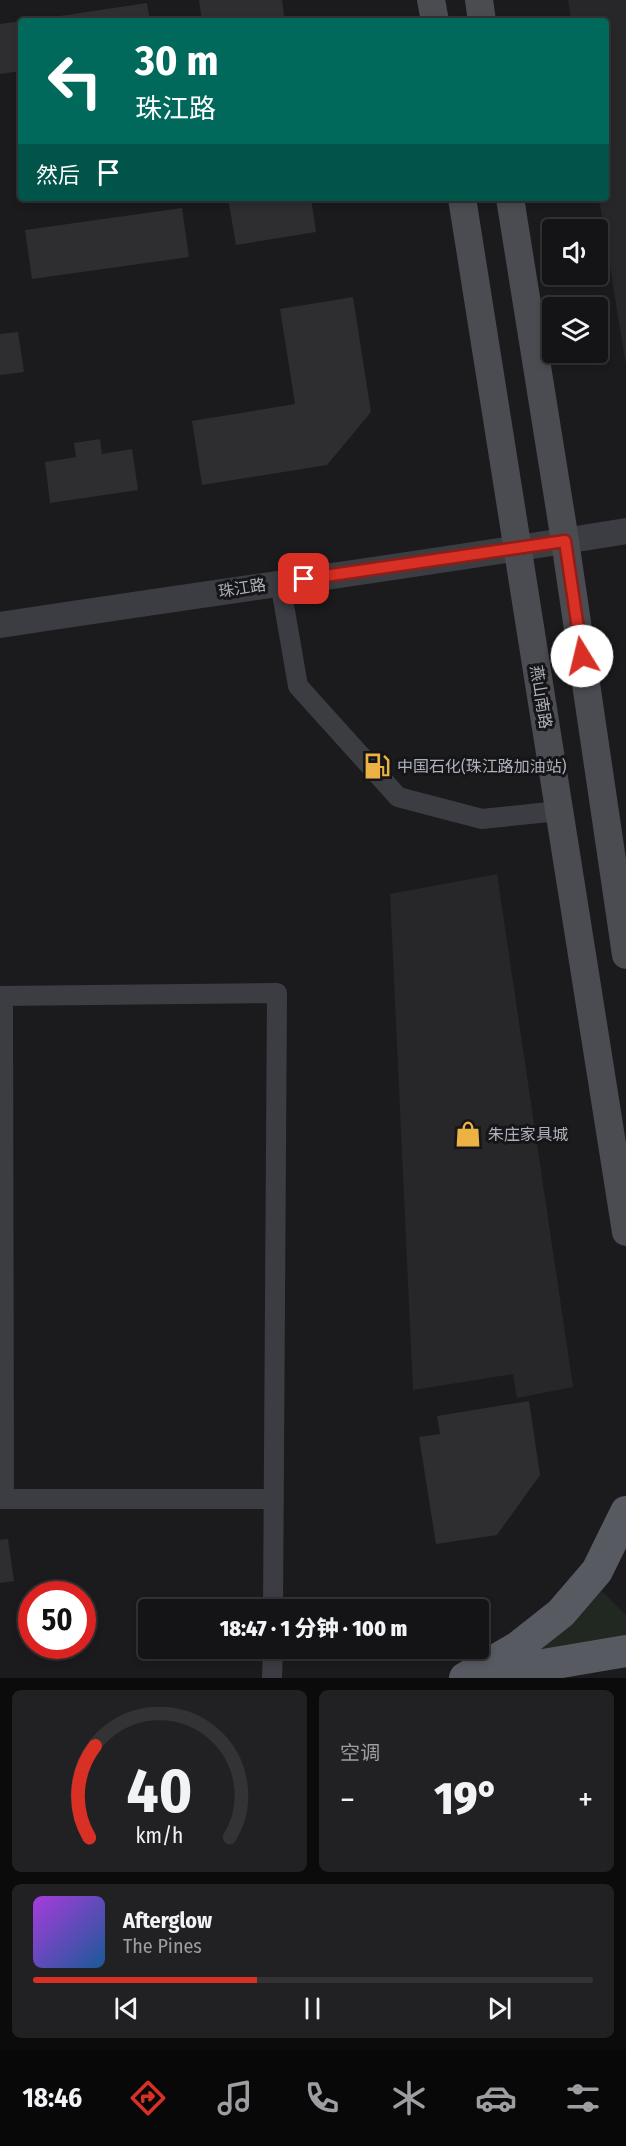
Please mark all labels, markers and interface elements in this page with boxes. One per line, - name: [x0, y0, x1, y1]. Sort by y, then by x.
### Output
- text: 30 m: [135, 36, 219, 86]
- icon: left: [36, 42, 114, 120]
- text: 珠江路: [135, 93, 216, 125]
- icon: arrive: [92, 156, 125, 189]
- text: 然后: [36, 162, 80, 189]
- map controls: [542, 219, 608, 363]
- button: sound: [542, 219, 608, 285]
- button: layers: [542, 297, 608, 363]
- pin: [278, 553, 329, 604]
- icon: arrive: [287, 562, 320, 595]
- street label: 珠江路: [217, 575, 267, 601]
- position arrow: [550, 624, 614, 688]
- street label: 燕山南路: [527, 664, 555, 730]
- fuel station icon: 中国石化(珠江路加油站): [362, 751, 392, 781]
- place label: 中国石化(珠江路加油站): [397, 757, 567, 776]
- shop icon: 朱庄家具城: [453, 1119, 483, 1149]
- place label: 朱庄家具城: [488, 1125, 568, 1144]
- speed limit sign: 50: [18, 1581, 96, 1659]
- text: 18:47 · 1 分钟 · 100 m: [220, 1615, 407, 1642]
- text: 空调: [340, 1741, 380, 1765]
- text: 40: [126, 1754, 193, 1829]
- text: 19°: [434, 1772, 499, 1826]
- text: −: [340, 1780, 355, 1820]
- text: +: [578, 1780, 593, 1820]
- text: km/h: [136, 1823, 183, 1849]
- text: Afterglow: [123, 1907, 212, 1934]
- text: The Pines: [123, 1934, 202, 1958]
- icon: previous: [110, 1992, 143, 2025]
- icon: pause: [296, 1992, 329, 2025]
- icon: next: [483, 1992, 516, 2025]
- icon: directions: [127, 2077, 169, 2119]
- icon: music: [214, 2077, 256, 2119]
- icon: phone: [301, 2077, 343, 2119]
- icon: climate: [388, 2077, 430, 2119]
- icon: car: [475, 2077, 517, 2119]
- icon: filters: [562, 2077, 604, 2119]
- text: 18:46: [22, 2082, 82, 2114]

